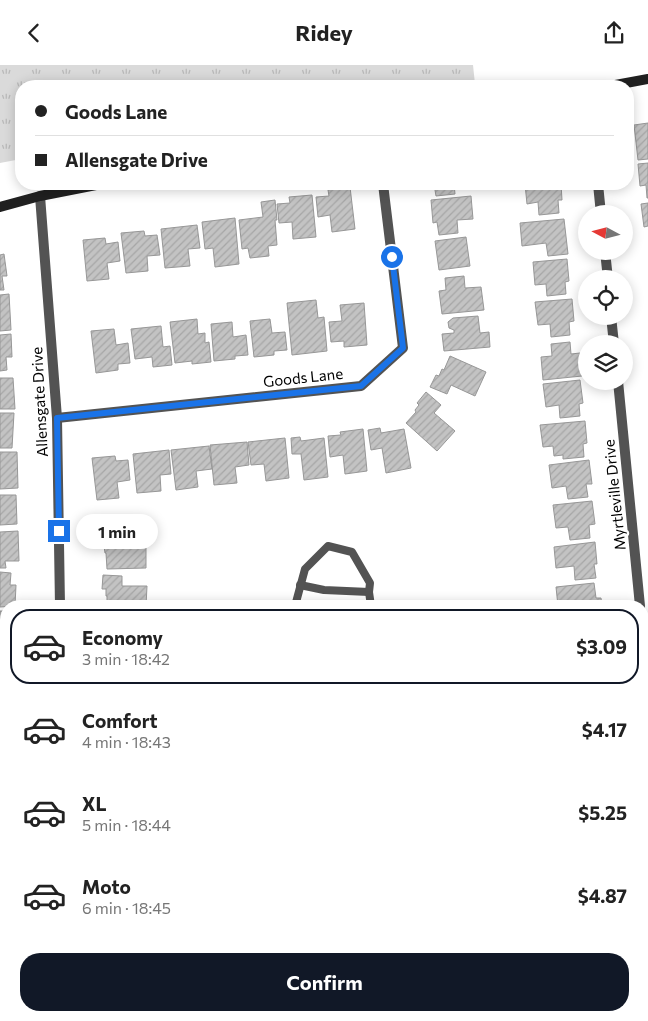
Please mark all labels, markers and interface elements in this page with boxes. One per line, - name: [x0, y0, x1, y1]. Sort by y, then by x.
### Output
- icon: back: [20, 19, 48, 47]
- text: Ridey: [295, 19, 353, 46]
- icon: share: [600, 19, 628, 47]
- text: Goods Lane: [65, 100, 167, 123]
- text: Allensgate Drive: [65, 148, 208, 171]
- north arrow: [578, 205, 632, 260]
- map controls: [578, 205, 633, 390]
- route start: [381, 246, 403, 268]
- button: locate: [578, 270, 633, 325]
- button: layers: [578, 335, 633, 390]
- street label: Allensgate Drive: [27, 346, 51, 458]
- street label: Goods Lane: [262, 364, 344, 390]
- street label: Myrtleville Drive: [599, 439, 629, 551]
- callout: 1 min: [76, 513, 159, 549]
- route end: [48, 520, 70, 542]
- text: 1 min: [98, 522, 136, 541]
- icon: car: [22, 624, 67, 669]
- text: Economy: [82, 626, 163, 649]
- text: $3.09: [576, 635, 627, 658]
- text: 3 min · 18:42: [82, 649, 170, 668]
- icon: car: [22, 707, 67, 752]
- text: Comfort: [82, 709, 158, 732]
- text: $4.17: [582, 718, 627, 741]
- text: 4 min · 18:43: [82, 732, 171, 751]
- icon: car: [22, 790, 67, 835]
- text: XL: [82, 792, 107, 815]
- text: $5.25: [578, 801, 627, 824]
- text: 5 min · 18:44: [82, 815, 171, 834]
- icon: car: [22, 873, 67, 918]
- text: Moto: [82, 875, 131, 898]
- text: $4.87: [578, 884, 627, 907]
- text: 6 min · 18:45: [82, 898, 171, 917]
- button: Confirm: [20, 953, 629, 1011]

